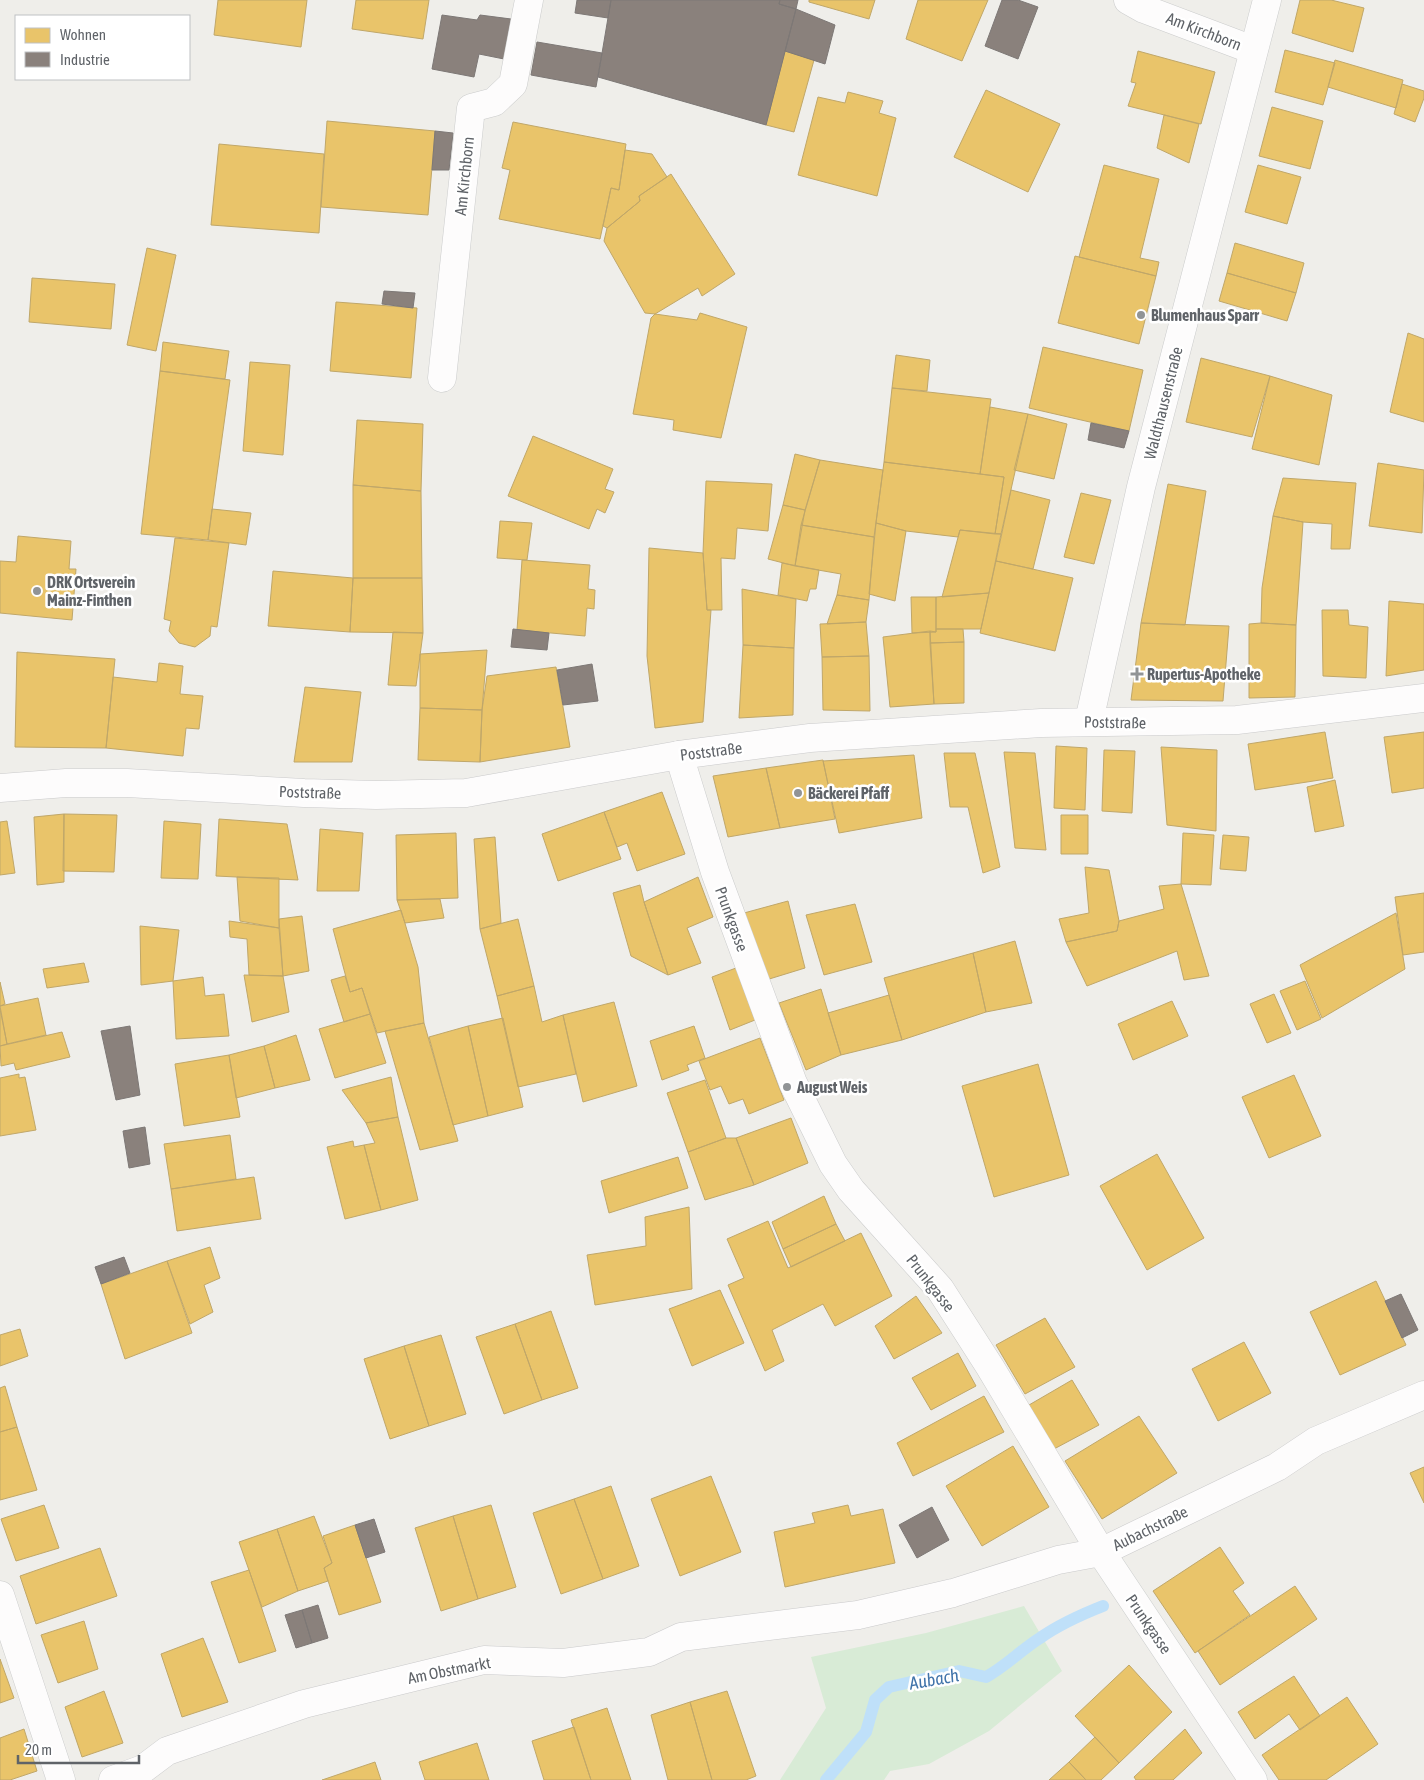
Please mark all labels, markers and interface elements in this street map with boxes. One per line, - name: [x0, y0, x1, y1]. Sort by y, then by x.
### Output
- street label: Am Kirchborn: [1164, 8, 1244, 54]
- legend: [15, 15, 190, 80]
- text: Wohnen: [60, 26, 106, 43]
- text: Industrie: [60, 51, 110, 68]
- street label: Am Kirchborn: [451, 136, 477, 216]
- place label: Blumenhaus Sparr: [1151, 306, 1259, 324]
- marker: Blumenhaus Sparr: [1135, 309, 1147, 321]
- street label: Waldthausenstraße: [1140, 345, 1186, 461]
- place label: DRK Ortsverein Mainz-Finthen: [47, 573, 136, 609]
- marker: DRK Ortsverein Mainz-Finthen: [31, 585, 43, 597]
- place label: Rupertus-Apotheke: [1147, 665, 1261, 683]
- marker: Rupertus-Apotheke: [1131, 668, 1143, 680]
- street label: Poststraße: [1084, 712, 1146, 732]
- street label: Poststraße: [679, 738, 743, 764]
- street label: Poststraße: [279, 782, 341, 802]
- place label: Bäckerei Pfaff: [808, 784, 889, 802]
- marker: Bäckerei Pfaff: [792, 787, 804, 799]
- street label: Prunkgasse: [711, 884, 752, 954]
- place label: August Weis: [796, 1078, 868, 1096]
- marker: August Weis: [781, 1081, 793, 1093]
- street label: Prunkgasse: [902, 1251, 959, 1316]
- street label: Aubachstraße: [1110, 1502, 1190, 1554]
- street label: Prunkgasse: [1122, 1591, 1175, 1658]
- street label: Am Obstmarkt: [406, 1653, 492, 1687]
- water label: Aubach: [907, 1664, 961, 1694]
- scale bar: [18, 1732, 139, 1764]
- text: 20 m: [25, 1741, 52, 1758]

